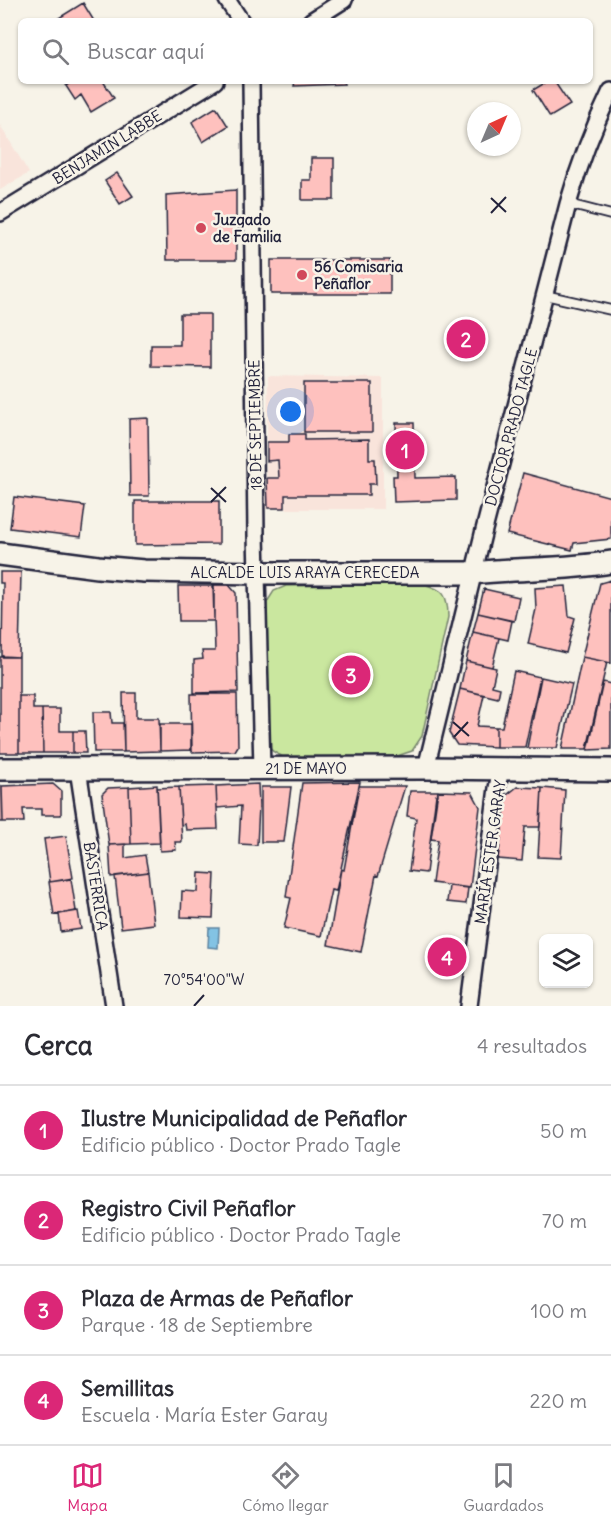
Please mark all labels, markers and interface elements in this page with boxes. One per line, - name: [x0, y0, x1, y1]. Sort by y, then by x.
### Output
- search box: [18, 18, 593, 84]
- icon: search: [39, 35, 72, 68]
- text: Buscar aquí: [87, 37, 204, 65]
- north arrow: [467, 102, 521, 156]
- street label: BENJAMIN LABBE: [49, 106, 165, 188]
- place label: Juzgado de Familia: [213, 210, 282, 246]
- marker: Juzgado de Familia: [194, 221, 208, 235]
- place label: 56 Comisaria Peñaflor: [314, 257, 403, 293]
- marker: 56 Comisaria Peñaflor: [295, 268, 309, 282]
- pin: 2: [446, 316, 486, 362]
- street label: DOCTOR PRADO TAGLE: [481, 346, 541, 508]
- street label: 18 DE SEPTIEMBRE: [244, 359, 266, 491]
- your location: [276, 397, 305, 426]
- pin: 1: [386, 428, 424, 472]
- street label: ALCALDE LUIS ARAYA CERECEDA: [191, 563, 420, 582]
- pin: 3: [332, 652, 370, 698]
- street label: 21 DE MAYO: [265, 759, 347, 778]
- street label: MARÍA ESTER GARAY: [470, 778, 510, 925]
- street label: BASTERRICA: [80, 840, 112, 932]
- pin: 4: [428, 934, 466, 980]
- map controls: [539, 934, 593, 988]
- button: layers: [539, 934, 593, 988]
- text: 70°54'00"W: [164, 970, 245, 989]
- text: Cerca: [24, 1029, 93, 1062]
- text: 4 resultados: [477, 1033, 587, 1058]
- text: Ilustre Municipalidad de Peñaflor: [81, 1104, 407, 1132]
- text: 1: [40, 1118, 47, 1143]
- text: 50 m: [540, 1118, 587, 1143]
- text: Edificio público · Doctor Prado Tagle: [81, 1132, 401, 1157]
- text: Registro Civil Peñaflor: [81, 1194, 296, 1222]
- text: 2: [38, 1208, 49, 1233]
- text: 70 m: [542, 1208, 587, 1233]
- text: Edificio público · Doctor Prado Tagle: [81, 1222, 401, 1247]
- text: Plaza de Armas de Peñaflor: [81, 1284, 353, 1312]
- text: 3: [38, 1298, 49, 1323]
- text: 100 m: [530, 1298, 587, 1323]
- text: Parque · 18 de Septiembre: [81, 1312, 313, 1337]
- text: Semillitas: [81, 1374, 174, 1402]
- text: 4: [38, 1388, 49, 1413]
- text: 220 m: [530, 1388, 587, 1413]
- text: Escuela · María Ester Garay: [81, 1402, 328, 1427]
- tab: Mapa: [67, 1459, 108, 1515]
- tab: Cómo llegar: [242, 1459, 329, 1515]
- tab: Guardados: [463, 1459, 544, 1515]

